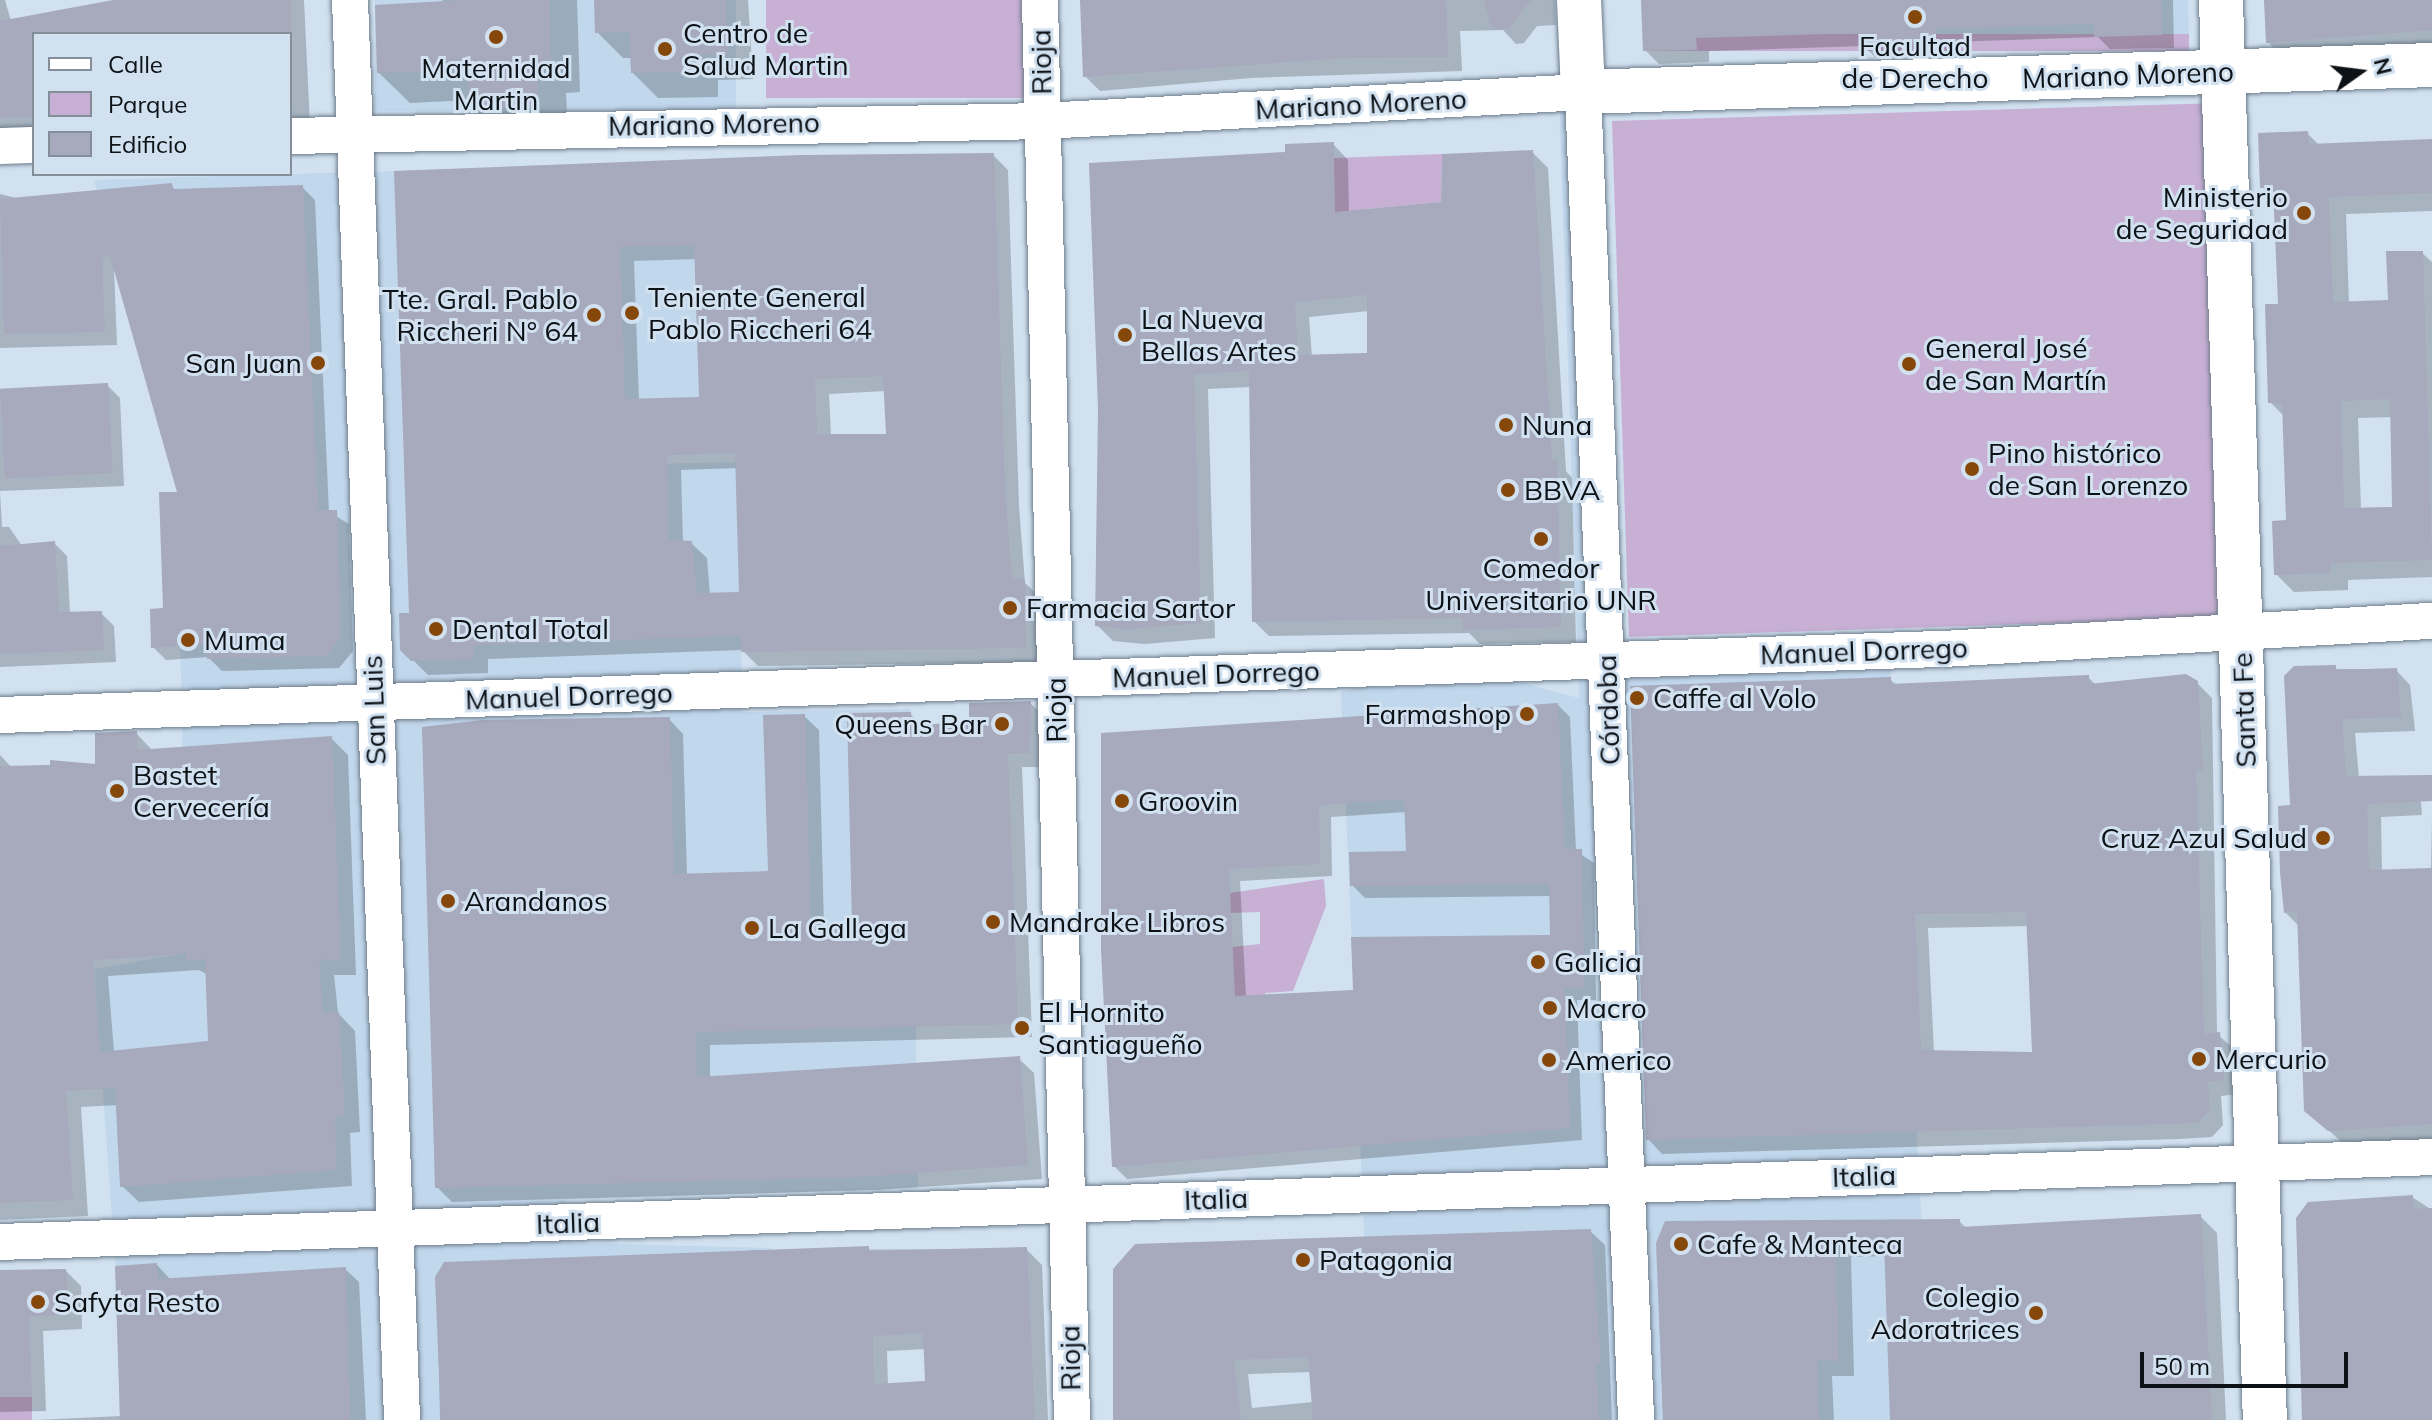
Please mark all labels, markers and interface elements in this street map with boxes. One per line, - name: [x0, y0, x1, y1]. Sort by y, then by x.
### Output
- marker: Facultad de Derecho: [1906, 8, 1924, 26]
- place label: Centro de Salud Martin: [683, 16, 849, 82]
- marker: Maternidad Martin: [485, 26, 507, 48]
- street label: Rioja: [1024, 29, 1058, 95]
- place label: Facultad de Derecho: [1842, 29, 1988, 95]
- legend: [32, 32, 292, 176]
- north arrow: [2320, 32, 2400, 112]
- marker: Centro de Salud Martin: [654, 38, 676, 60]
- text: Calle: [108, 49, 163, 79]
- place label: Maternidad Martin: [421, 51, 571, 117]
- street label: Mariano Moreno: [2022, 55, 2234, 95]
- text: N: [2368, 55, 2399, 78]
- street label: Mariano Moreno: [1254, 82, 1468, 126]
- text: Parque: [108, 89, 187, 119]
- street label: Mariano Moreno: [608, 105, 820, 143]
- text: Edificio: [108, 129, 187, 159]
- place label: Ministerio de Seguridad: [2116, 180, 2288, 246]
- marker: Ministerio de Seguridad: [2295, 204, 2313, 222]
- place label: Teniente General Pablo Riccheri 64: [648, 280, 872, 346]
- place label: Tte. Gral. Pablo Riccheri N° 64: [382, 282, 578, 348]
- place label: La Nueva Bellas Artes: [1141, 302, 1297, 368]
- marker: Teniente General Pablo Riccheri 64: [623, 304, 641, 322]
- marker: Tte. Gral. Pablo Riccheri N° 64: [585, 306, 603, 324]
- marker: La Nueva Bellas Artes: [1116, 326, 1134, 344]
- place label: General José de San Martín: [1925, 331, 2107, 397]
- place label: San Juan: [185, 346, 302, 380]
- marker: San Juan: [309, 354, 327, 372]
- marker: General José de San Martín: [1900, 355, 1918, 373]
- place label: Nuna: [1522, 408, 1592, 442]
- marker: Nuna: [1497, 416, 1515, 434]
- place label: Pino histórico de San Lorenzo: [1988, 436, 2188, 502]
- marker: Pino histórico de San Lorenzo: [1963, 460, 1981, 478]
- place label: BBVA: [1524, 473, 1600, 507]
- marker: BBVA: [1499, 481, 1517, 499]
- marker: Comedor Universitario UNR: [1532, 530, 1550, 548]
- place label: Comedor Universitario UNR: [1425, 551, 1657, 617]
- place label: Farmacia Sartor: [1026, 591, 1235, 625]
- marker: Farmacia Sartor: [1001, 599, 1019, 617]
- place label: Dental Total: [452, 612, 609, 646]
- marker: Dental Total: [427, 620, 445, 638]
- place label: Muma: [204, 623, 286, 657]
- marker: Muma: [179, 631, 197, 649]
- street label: Manuel Dorrego: [1760, 631, 1968, 671]
- street label: Santa Fe: [2225, 652, 2263, 768]
- street label: Manuel Dorrego: [1112, 654, 1320, 694]
- street label: Córdoba: [1589, 654, 1627, 766]
- street label: San Luis: [355, 655, 393, 765]
- street label: Manuel Dorrego: [465, 676, 673, 716]
- street label: Rioja: [1039, 677, 1073, 743]
- place label: Caffe al Volo: [1653, 681, 1816, 715]
- marker: Caffe al Volo: [1628, 689, 1646, 707]
- place label: Farmashop: [1364, 697, 1511, 731]
- marker: Farmashop: [1518, 705, 1536, 723]
- place label: Queens Bar: [834, 707, 986, 741]
- marker: Queens Bar: [993, 715, 1011, 733]
- place label: Bastet Cervecería: [133, 758, 270, 824]
- marker: Bastet Cervecería: [108, 782, 126, 800]
- place label: Groovin: [1138, 784, 1238, 818]
- marker: Groovin: [1113, 792, 1131, 810]
- place label: Cruz Azul Salud: [2101, 821, 2307, 855]
- marker: Cruz Azul Salud: [2314, 829, 2332, 847]
- place label: Arandanos: [464, 884, 608, 918]
- marker: Arandanos: [439, 892, 457, 910]
- place label: Mandrake Libros: [1009, 905, 1225, 939]
- place label: La Gallega: [768, 911, 907, 945]
- marker: Mandrake Libros: [984, 913, 1002, 931]
- marker: La Gallega: [743, 919, 761, 937]
- place label: Galicia: [1554, 945, 1642, 979]
- marker: Galicia: [1529, 953, 1547, 971]
- place label: Macro: [1566, 991, 1647, 1025]
- place label: El Hornito Santiagueño: [1038, 995, 1203, 1061]
- marker: Macro: [1541, 999, 1559, 1017]
- marker: El Hornito Santiagueño: [1013, 1019, 1031, 1037]
- place label: Mercurio: [2215, 1042, 2327, 1076]
- place label: Americo: [1565, 1043, 1672, 1077]
- marker: Mercurio: [2190, 1050, 2208, 1068]
- marker: Americo: [1540, 1051, 1558, 1069]
- street label: Italia: [1831, 1158, 1897, 1194]
- street label: Italia: [1183, 1181, 1249, 1217]
- street label: Italia: [535, 1205, 601, 1241]
- place label: Cafe & Manteca: [1697, 1227, 1903, 1261]
- marker: Cafe & Manteca: [1672, 1235, 1690, 1253]
- place label: Patagonia: [1319, 1243, 1453, 1277]
- marker: Patagonia: [1294, 1251, 1312, 1269]
- place label: Colegio Adoratrices: [1871, 1280, 2020, 1346]
- place label: Safyta Resto: [54, 1285, 220, 1319]
- marker: Safyta Resto: [29, 1293, 47, 1311]
- marker: Colegio Adoratrices: [2027, 1304, 2045, 1322]
- street label: Rioja: [1053, 1325, 1087, 1391]
- scale bar: [2144, 1336, 2352, 1386]
- text: 50 m: [2154, 1351, 2210, 1381]

